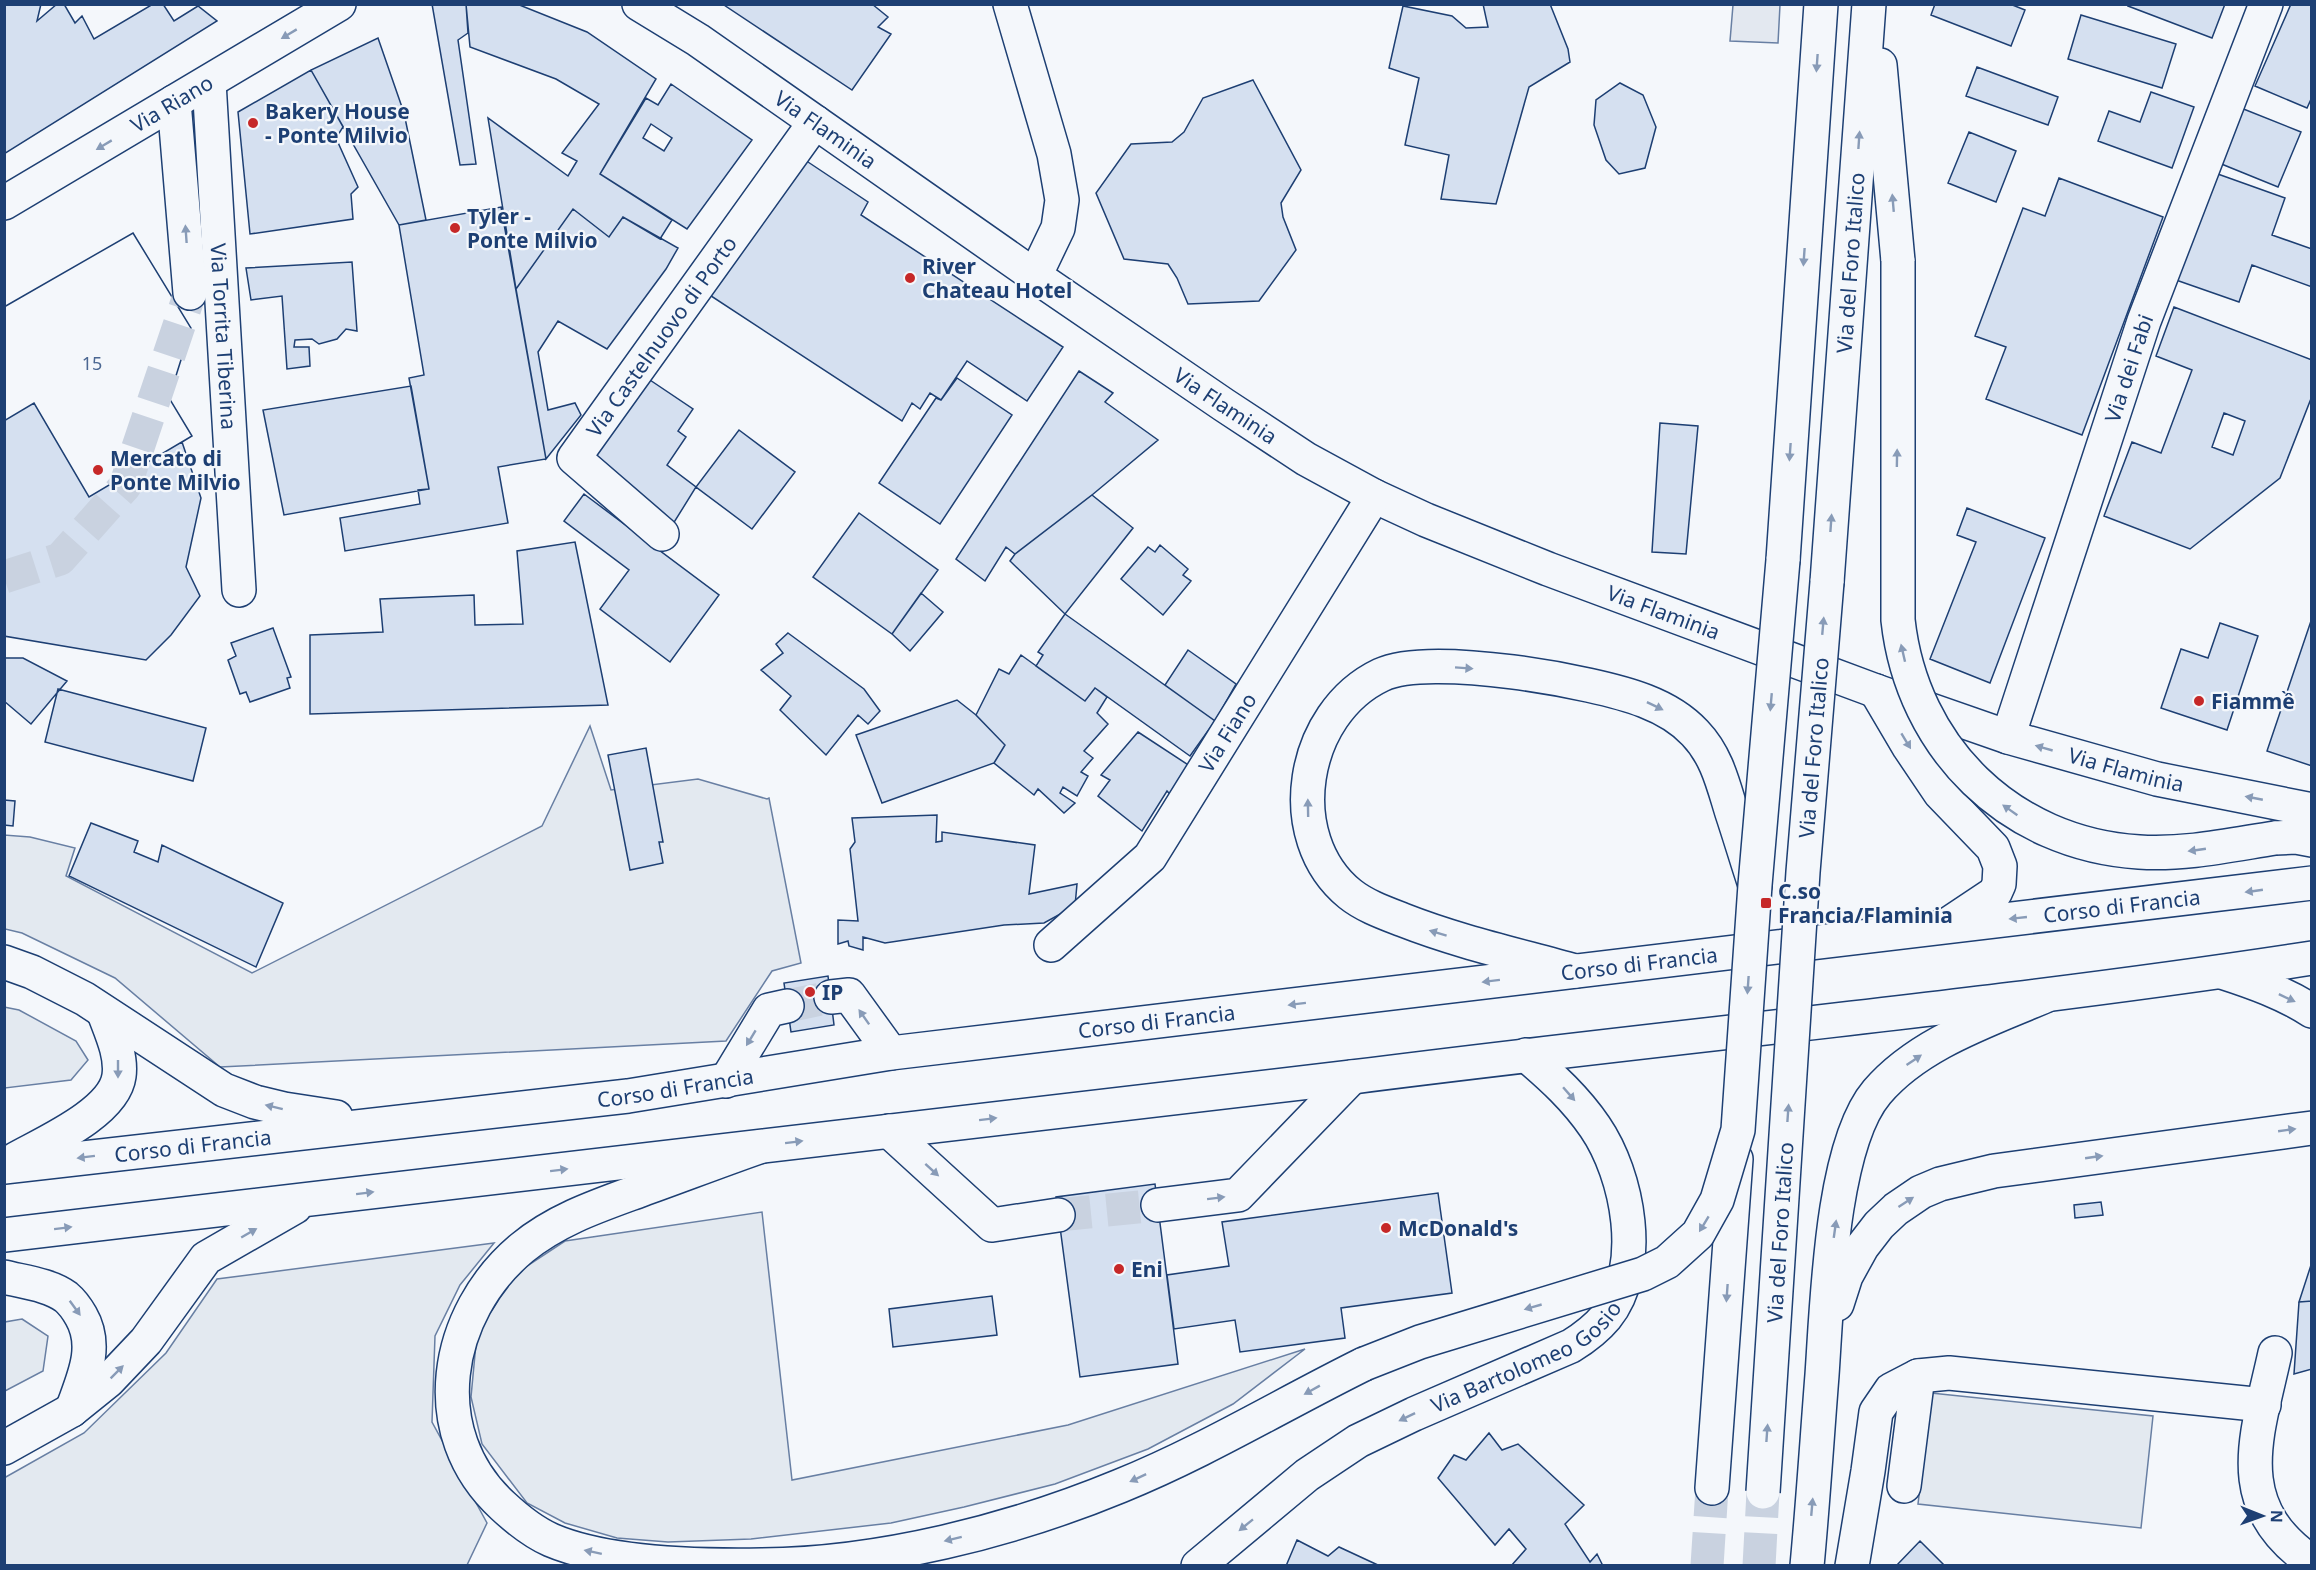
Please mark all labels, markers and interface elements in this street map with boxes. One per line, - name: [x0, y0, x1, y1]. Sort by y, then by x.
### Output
- one-way arrow: [281, 29, 297, 40]
- one-way arrow: [1812, 53, 1821, 72]
- street label: Via Riano: [125, 68, 218, 139]
- street label: Via Flaminia: [769, 84, 882, 175]
- place label: Bakery House - Ponte Milvio: [265, 97, 410, 149]
- marker: Bakery House - Ponte Milvio: [246, 116, 260, 130]
- one-way arrow: [1854, 131, 1864, 150]
- one-way arrow: [96, 140, 112, 151]
- street label: Via del Foro Italico: [1830, 171, 1871, 354]
- one-way arrow: [1888, 193, 1898, 212]
- place label: Tyler - Ponte Milvio: [467, 202, 598, 254]
- marker: Tyler - Ponte Milvio: [448, 221, 462, 235]
- one-way arrow: [181, 225, 191, 244]
- street label: Via Castelnuovo di Porto: [580, 230, 743, 442]
- street label: Via Torrita Tiberina: [205, 243, 244, 431]
- one-way arrow: [1799, 248, 1808, 267]
- place label: River Chateau Hotel: [922, 252, 1072, 304]
- marker: River Chateau Hotel: [903, 271, 917, 285]
- street label: Via dei Fabi: [2098, 310, 2159, 426]
- house number: 15: [82, 351, 102, 375]
- street label: Via Flaminia: [1168, 361, 1283, 450]
- one-way arrow: [1786, 442, 1795, 461]
- place label: Mercato di Ponte Milvio: [110, 444, 241, 496]
- one-way arrow: [1892, 449, 1902, 468]
- marker: Mercato di Ponte Milvio: [91, 463, 105, 477]
- one-way arrow: [1826, 514, 1836, 533]
- street label: Via Flaminia: [1603, 578, 1724, 646]
- one-way arrow: [1818, 616, 1828, 635]
- one-way arrow: [1897, 643, 1907, 662]
- street label: Via del Foro Italico: [1792, 656, 1835, 839]
- one-way arrow: [1455, 663, 1474, 672]
- street label: Via Fiano: [1192, 687, 1263, 778]
- place label: Fiammề: [2211, 687, 2295, 715]
- one-way arrow: [1766, 692, 1776, 711]
- marker: Fiammề: [2192, 694, 2206, 708]
- one-way arrow: [1646, 701, 1663, 710]
- one-way arrow: [1900, 733, 1911, 749]
- street label: Via Flaminia: [2065, 741, 2186, 798]
- one-way arrow: [2035, 743, 2053, 752]
- one-way arrow: [2245, 793, 2264, 802]
- one-way arrow: [1303, 799, 1313, 818]
- one-way arrow: [2003, 804, 2019, 816]
- one-way arrow: [2187, 846, 2206, 855]
- place label: C.so Francia/Flaminia: [1778, 877, 1953, 929]
- street label: Corso di Francia: [2042, 882, 2202, 929]
- one-way arrow: [2244, 887, 2263, 896]
- marker: C.so Francia/Flaminia: [1759, 896, 1773, 910]
- one-way arrow: [2008, 913, 2027, 922]
- one-way arrow: [1429, 928, 1447, 937]
- street label: Corso di Francia: [1559, 940, 1719, 987]
- one-way arrow: [1481, 976, 1500, 986]
- one-way arrow: [1743, 976, 1753, 995]
- place label: IP: [822, 978, 843, 1006]
- marker: IP: [803, 985, 817, 999]
- one-way arrow: [2279, 993, 2296, 1002]
- street label: Corso di Francia: [1076, 998, 1237, 1045]
- one-way arrow: [1288, 1000, 1307, 1009]
- one-way arrow: [858, 1009, 870, 1025]
- one-way arrow: [746, 1030, 757, 1046]
- one-way arrow: [1906, 1054, 1922, 1066]
- one-way arrow: [113, 1059, 123, 1078]
- street label: Corso di Francia: [596, 1062, 756, 1113]
- one-way arrow: [1562, 1086, 1575, 1101]
- one-way arrow: [265, 1101, 284, 1111]
- one-way arrow: [1784, 1104, 1793, 1123]
- one-way arrow: [978, 1115, 997, 1124]
- street label: Corso di Francia: [113, 1123, 273, 1168]
- one-way arrow: [2278, 1125, 2297, 1135]
- one-way arrow: [785, 1138, 804, 1147]
- street label: Via del Foro Italico: [1760, 1141, 1800, 1324]
- one-way arrow: [77, 1152, 96, 1162]
- one-way arrow: [2085, 1152, 2104, 1161]
- one-way arrow: [924, 1163, 939, 1176]
- one-way arrow: [549, 1165, 568, 1175]
- one-way arrow: [356, 1188, 375, 1198]
- one-way arrow: [1207, 1193, 1226, 1202]
- one-way arrow: [1898, 1197, 1914, 1208]
- place label: McDonald's: [1398, 1214, 1518, 1242]
- one-way arrow: [1699, 1216, 1709, 1233]
- one-way arrow: [1831, 1220, 1840, 1239]
- marker: McDonald's: [1379, 1221, 1393, 1235]
- one-way arrow: [53, 1224, 72, 1233]
- one-way arrow: [241, 1227, 257, 1238]
- place label: Eni: [1131, 1255, 1163, 1283]
- marker: Eni: [1112, 1262, 1126, 1276]
- one-way arrow: [1722, 1284, 1731, 1303]
- street label: Via Bartolomeo Gosio: [1426, 1296, 1627, 1419]
- one-way arrow: [69, 1300, 81, 1316]
- one-way arrow: [1524, 1303, 1542, 1312]
- one-way arrow: [109, 1366, 123, 1380]
- one-way arrow: [1303, 1385, 1320, 1395]
- one-way arrow: [1398, 1413, 1415, 1422]
- one-way arrow: [1762, 1424, 1771, 1443]
- one-way arrow: [1129, 1473, 1146, 1482]
- north arrow: [2232, 1486, 2292, 1546]
- one-way arrow: [1807, 1498, 1817, 1517]
- text: N: [2266, 1510, 2288, 1523]
- one-way arrow: [1238, 1519, 1253, 1531]
- one-way arrow: [943, 1534, 962, 1544]
- one-way arrow: [583, 1547, 602, 1556]

